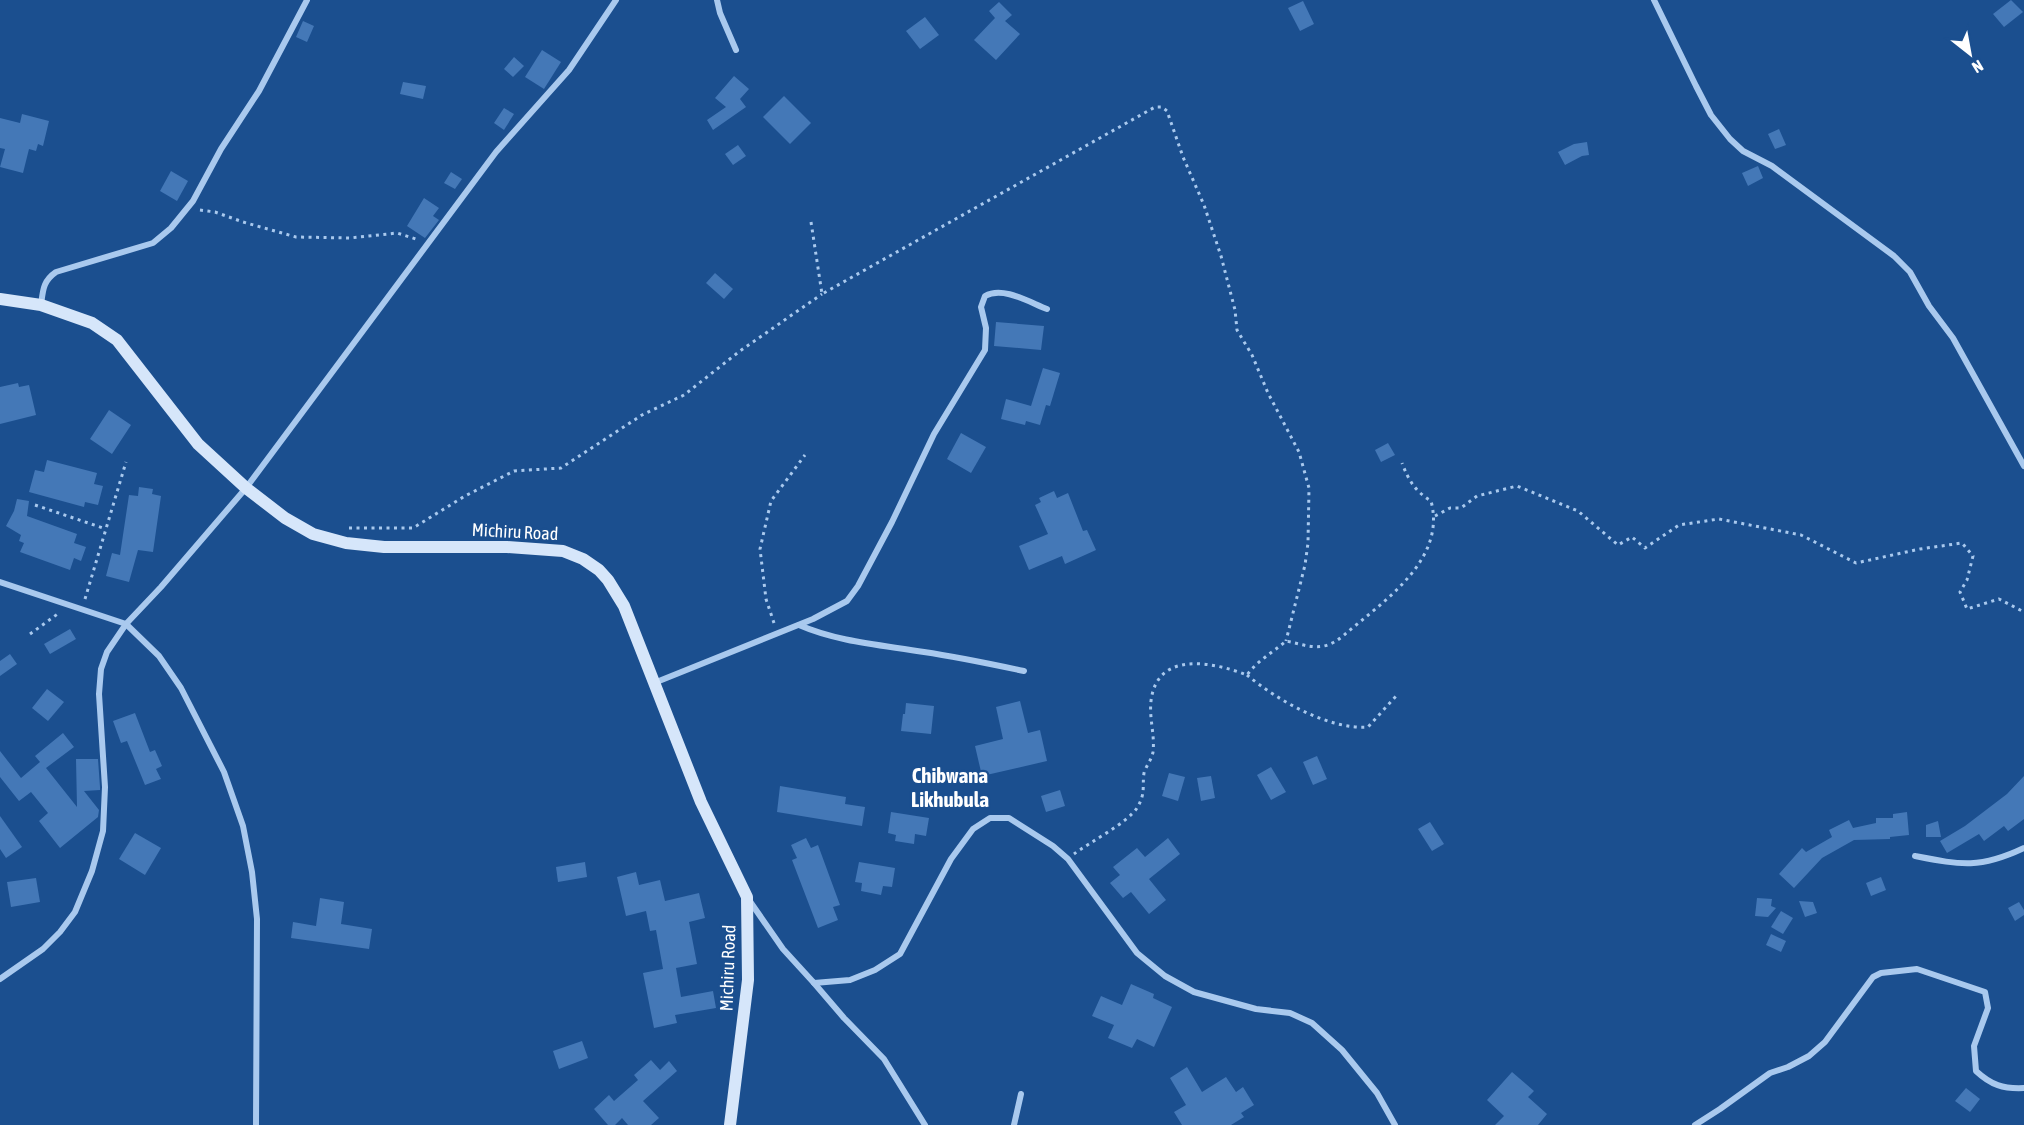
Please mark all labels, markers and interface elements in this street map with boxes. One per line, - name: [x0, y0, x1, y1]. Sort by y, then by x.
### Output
- north arrow: [1940, 24, 2000, 84]
- text: N: [1969, 57, 1986, 77]
- street label: Michiru Road: [471, 519, 559, 544]
- district label: Chibwana Likhubula: [911, 763, 989, 811]
- street label: Michiru Road: [715, 924, 740, 1012]

